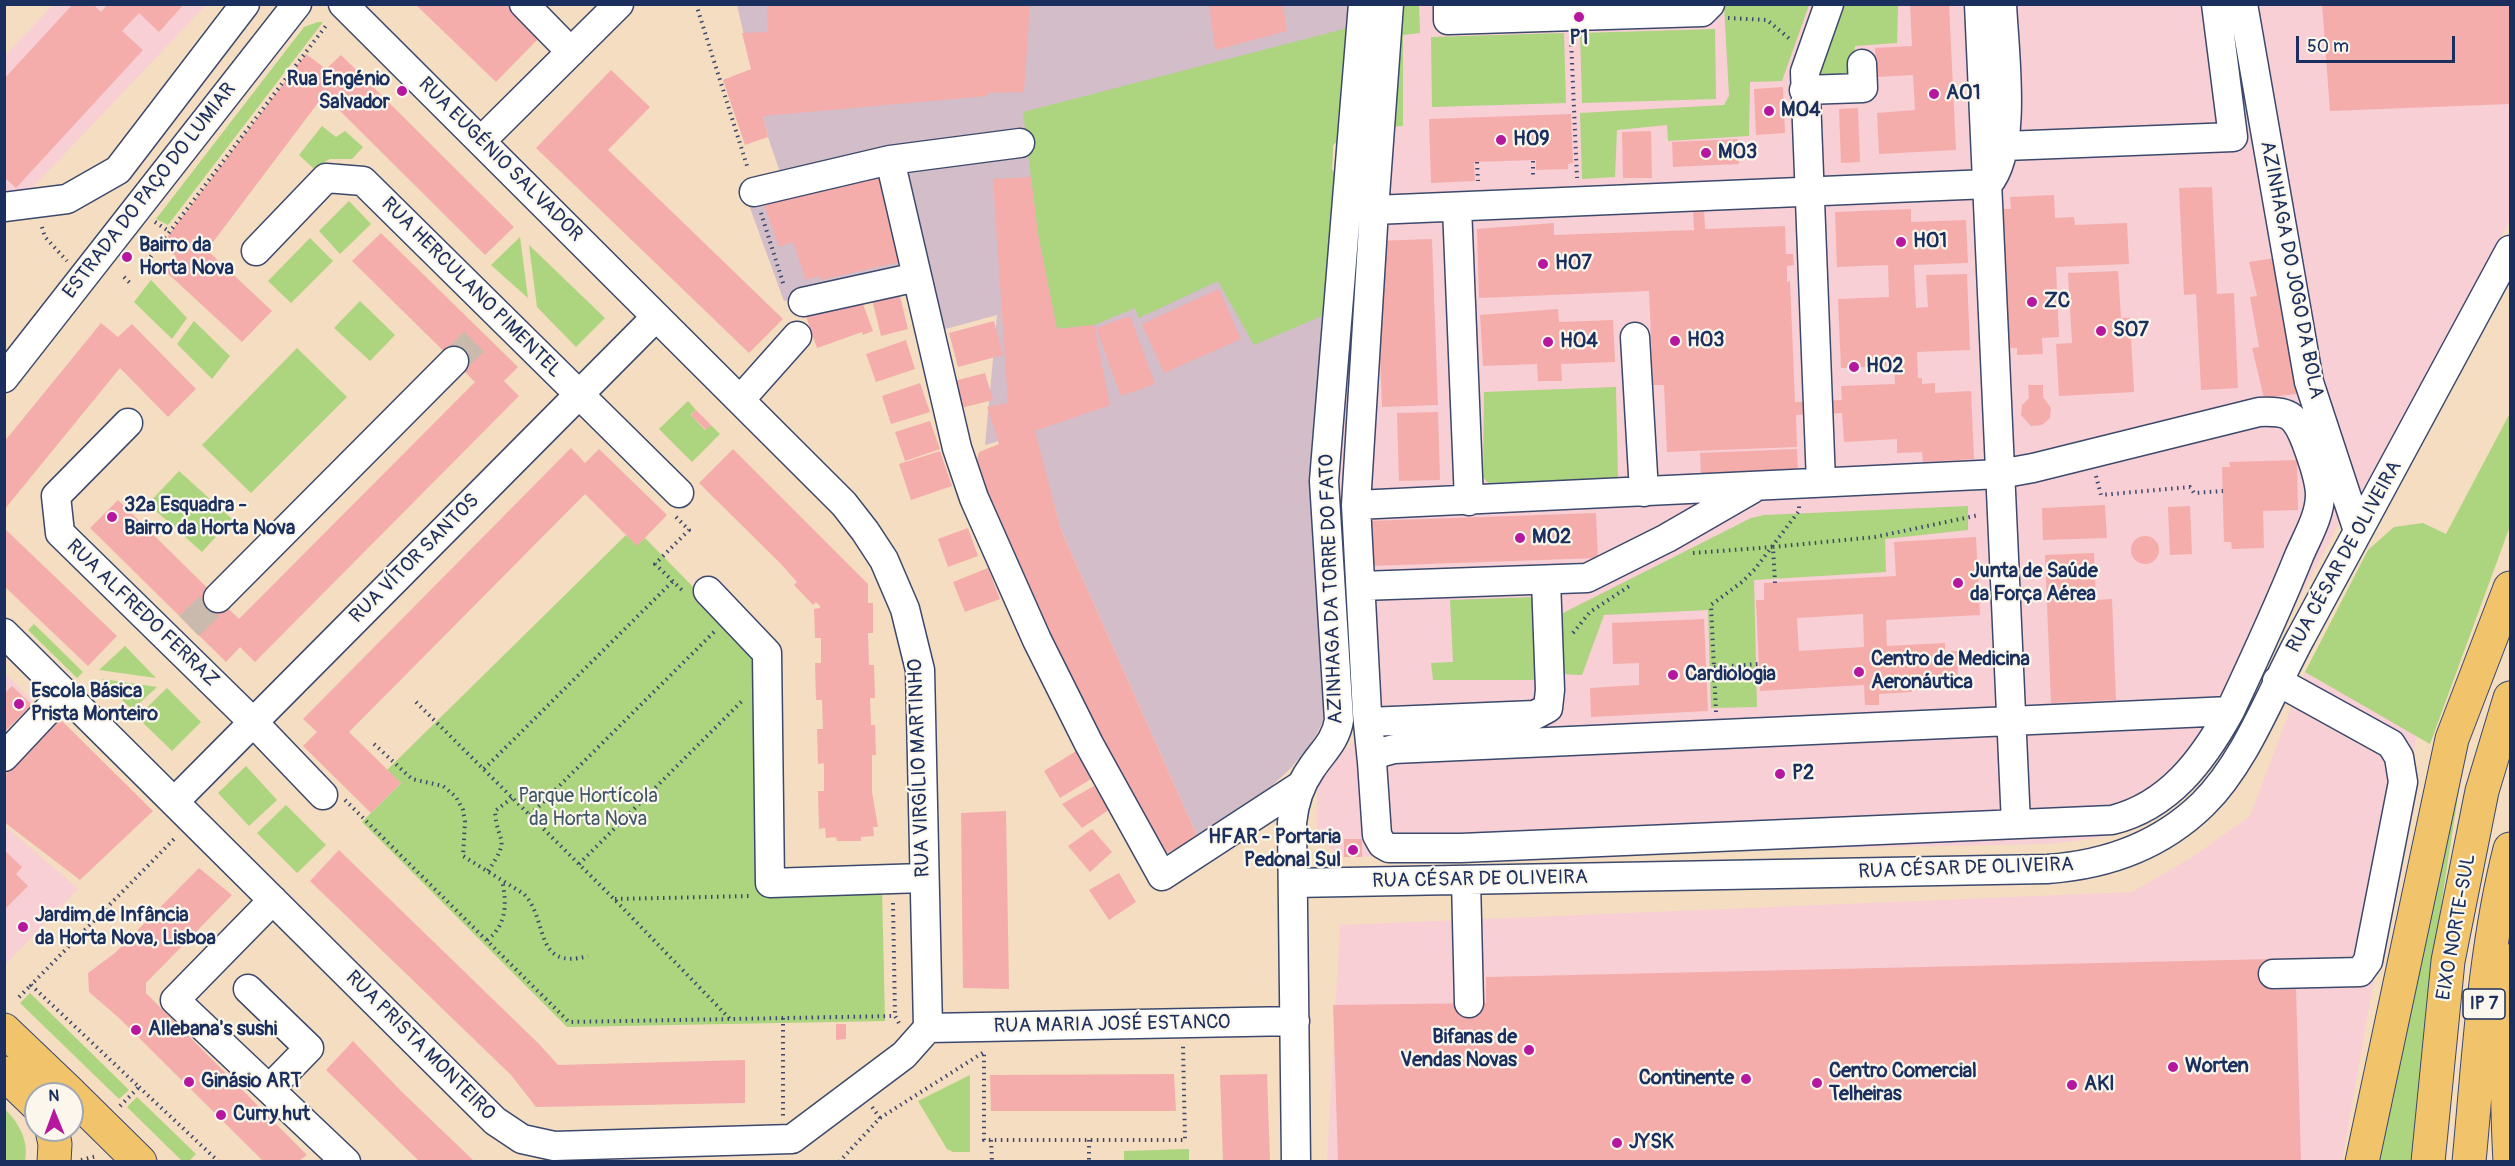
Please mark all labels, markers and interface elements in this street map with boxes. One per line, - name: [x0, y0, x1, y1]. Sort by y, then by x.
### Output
- marker: P1: [1572, 10, 1586, 24]
- scale bar: [2299, 24, 2458, 62]
- place label: P1: [1570, 27, 1588, 51]
- text: 50 m: [2307, 35, 2349, 58]
- place label: Rua Engénio Salvador: [287, 68, 390, 115]
- street label: RUA EUGÉNIO SALVADOR: [413, 73, 587, 247]
- street label: ESTRADA DO PAÇO DO LUMIAR: [58, 78, 242, 304]
- place label: A01: [1946, 82, 1980, 106]
- marker: Rua Engénio Salvador: [395, 84, 409, 98]
- marker: A01: [1927, 87, 1941, 101]
- place label: M04: [1781, 99, 1821, 123]
- marker: M04: [1762, 104, 1776, 118]
- place label: H09: [1513, 128, 1550, 152]
- marker: H09: [1494, 133, 1508, 147]
- street label: AZINHAGA DO JOGO DA BOLA: [2254, 139, 2328, 401]
- place label: M03: [1718, 141, 1757, 165]
- marker: M03: [1699, 146, 1713, 160]
- street label: RUA HERCULANO PIMENTEL: [376, 193, 566, 383]
- place label: H01: [1913, 230, 1947, 254]
- place label: Bairro da Horta Nova: [139, 234, 234, 281]
- marker: H01: [1894, 235, 1908, 249]
- marker: Bairro da Horta Nova: [120, 250, 134, 264]
- place label: H07: [1555, 252, 1592, 276]
- marker: H07: [1536, 257, 1550, 271]
- place label: ZC: [2044, 290, 2070, 314]
- marker: ZC: [2025, 295, 2039, 309]
- place label: S07: [2113, 319, 2149, 343]
- marker: S07: [2094, 324, 2108, 338]
- place label: H03: [1687, 329, 1724, 353]
- place label: H04: [1560, 330, 1598, 354]
- marker: H03: [1668, 334, 1682, 348]
- marker: H04: [1541, 335, 1555, 349]
- place label: H02: [1866, 355, 1903, 379]
- marker: H02: [1847, 360, 1861, 374]
- street label: AZINHAGA DA TORRE DO FATO: [1315, 453, 1349, 725]
- street label: RUA CÉSAR DE OLIVEIRA: [2282, 457, 2408, 657]
- street label: RUA VÍTOR SANTOS: [345, 489, 485, 629]
- place label: 32ª Esquadra - Bairro da Horta Nova: [124, 494, 295, 541]
- marker: 32ª Esquadra - Bairro da Horta Nova: [105, 510, 119, 524]
- place label: M02: [1532, 526, 1571, 550]
- marker: M02: [1513, 531, 1527, 545]
- street label: RUA ALFREDO FERRAZ: [61, 535, 223, 693]
- place label: Junta de Saúde da Força Aérea: [1970, 560, 2098, 607]
- marker: Junta de Saúde da Força Aérea: [1951, 576, 1965, 590]
- place label: Centro de Medicina Aeronáutica: [1871, 648, 2030, 695]
- street label: RUA VIRGÍLIO MARTINHO: [904, 658, 936, 878]
- place label: Cardiologia: [1685, 663, 1776, 687]
- marker: Centro de Medicina Aeronáutica: [1852, 665, 1866, 679]
- marker: Cardiologia: [1666, 668, 1680, 682]
- place label: Escola Básica Prista Monteiro: [31, 680, 158, 727]
- marker: Escola Básica Prista Monteiro: [12, 697, 26, 711]
- place label: P2: [1792, 762, 1814, 786]
- marker: P2: [1773, 767, 1787, 781]
- park label: Parque Hortícola da Horta Nova: [518, 785, 658, 832]
- place label: HFAR - Portaria Pedonal Sul: [1208, 826, 1341, 873]
- marker: HFAR - Portaria Pedonal Sul: [1346, 843, 1360, 857]
- street label: EIXO NORTE-SUL: [2432, 852, 2482, 1002]
- street label: RUA CÉSAR DE OLIVEIRA: [1858, 853, 2074, 885]
- street label: RUA CÉSAR DE OLIVEIRA: [1372, 866, 1588, 894]
- place label: Jardim de Infância da Horta Nova, Lisboa: [35, 904, 216, 951]
- marker: Jardim de Infância da Horta Nova, Lisboa: [16, 920, 30, 934]
- street label: RUA PRISTA MONTEIRO: [340, 966, 500, 1126]
- road number: IP 7: [2463, 989, 2505, 1019]
- street label: RUA MARIA JOSÉ ESTANCO: [993, 1011, 1231, 1039]
- place label: Allebana's sushi: [148, 1018, 277, 1042]
- marker: Allebana's sushi: [129, 1023, 143, 1037]
- place label: Bifanas de Vendas Novas: [1400, 1026, 1517, 1073]
- marker: Bifanas de Vendas Novas: [1522, 1043, 1536, 1057]
- place label: Worten: [2185, 1055, 2249, 1079]
- place label: Centro Comercial Telheiras: [1829, 1060, 1977, 1107]
- marker: Worten: [2166, 1060, 2180, 1074]
- place label: Continente: [1639, 1067, 1734, 1091]
- place label: Ginásio ART: [201, 1070, 302, 1094]
- marker: Continente: [1739, 1072, 1753, 1086]
- place label: AKI: [2084, 1073, 2115, 1097]
- marker: Ginásio ART: [182, 1075, 196, 1089]
- marker: Centro Comercial Telheiras: [1810, 1076, 1824, 1090]
- marker: AKI: [2065, 1078, 2079, 1092]
- north arrow: [24, 1082, 84, 1142]
- text: N: [48, 1086, 59, 1106]
- place label: Curry hut: [233, 1103, 310, 1127]
- marker: Curry hut: [214, 1108, 228, 1122]
- place label: JYSK: [1629, 1131, 1674, 1155]
- marker: JYSK: [1610, 1136, 1624, 1150]

